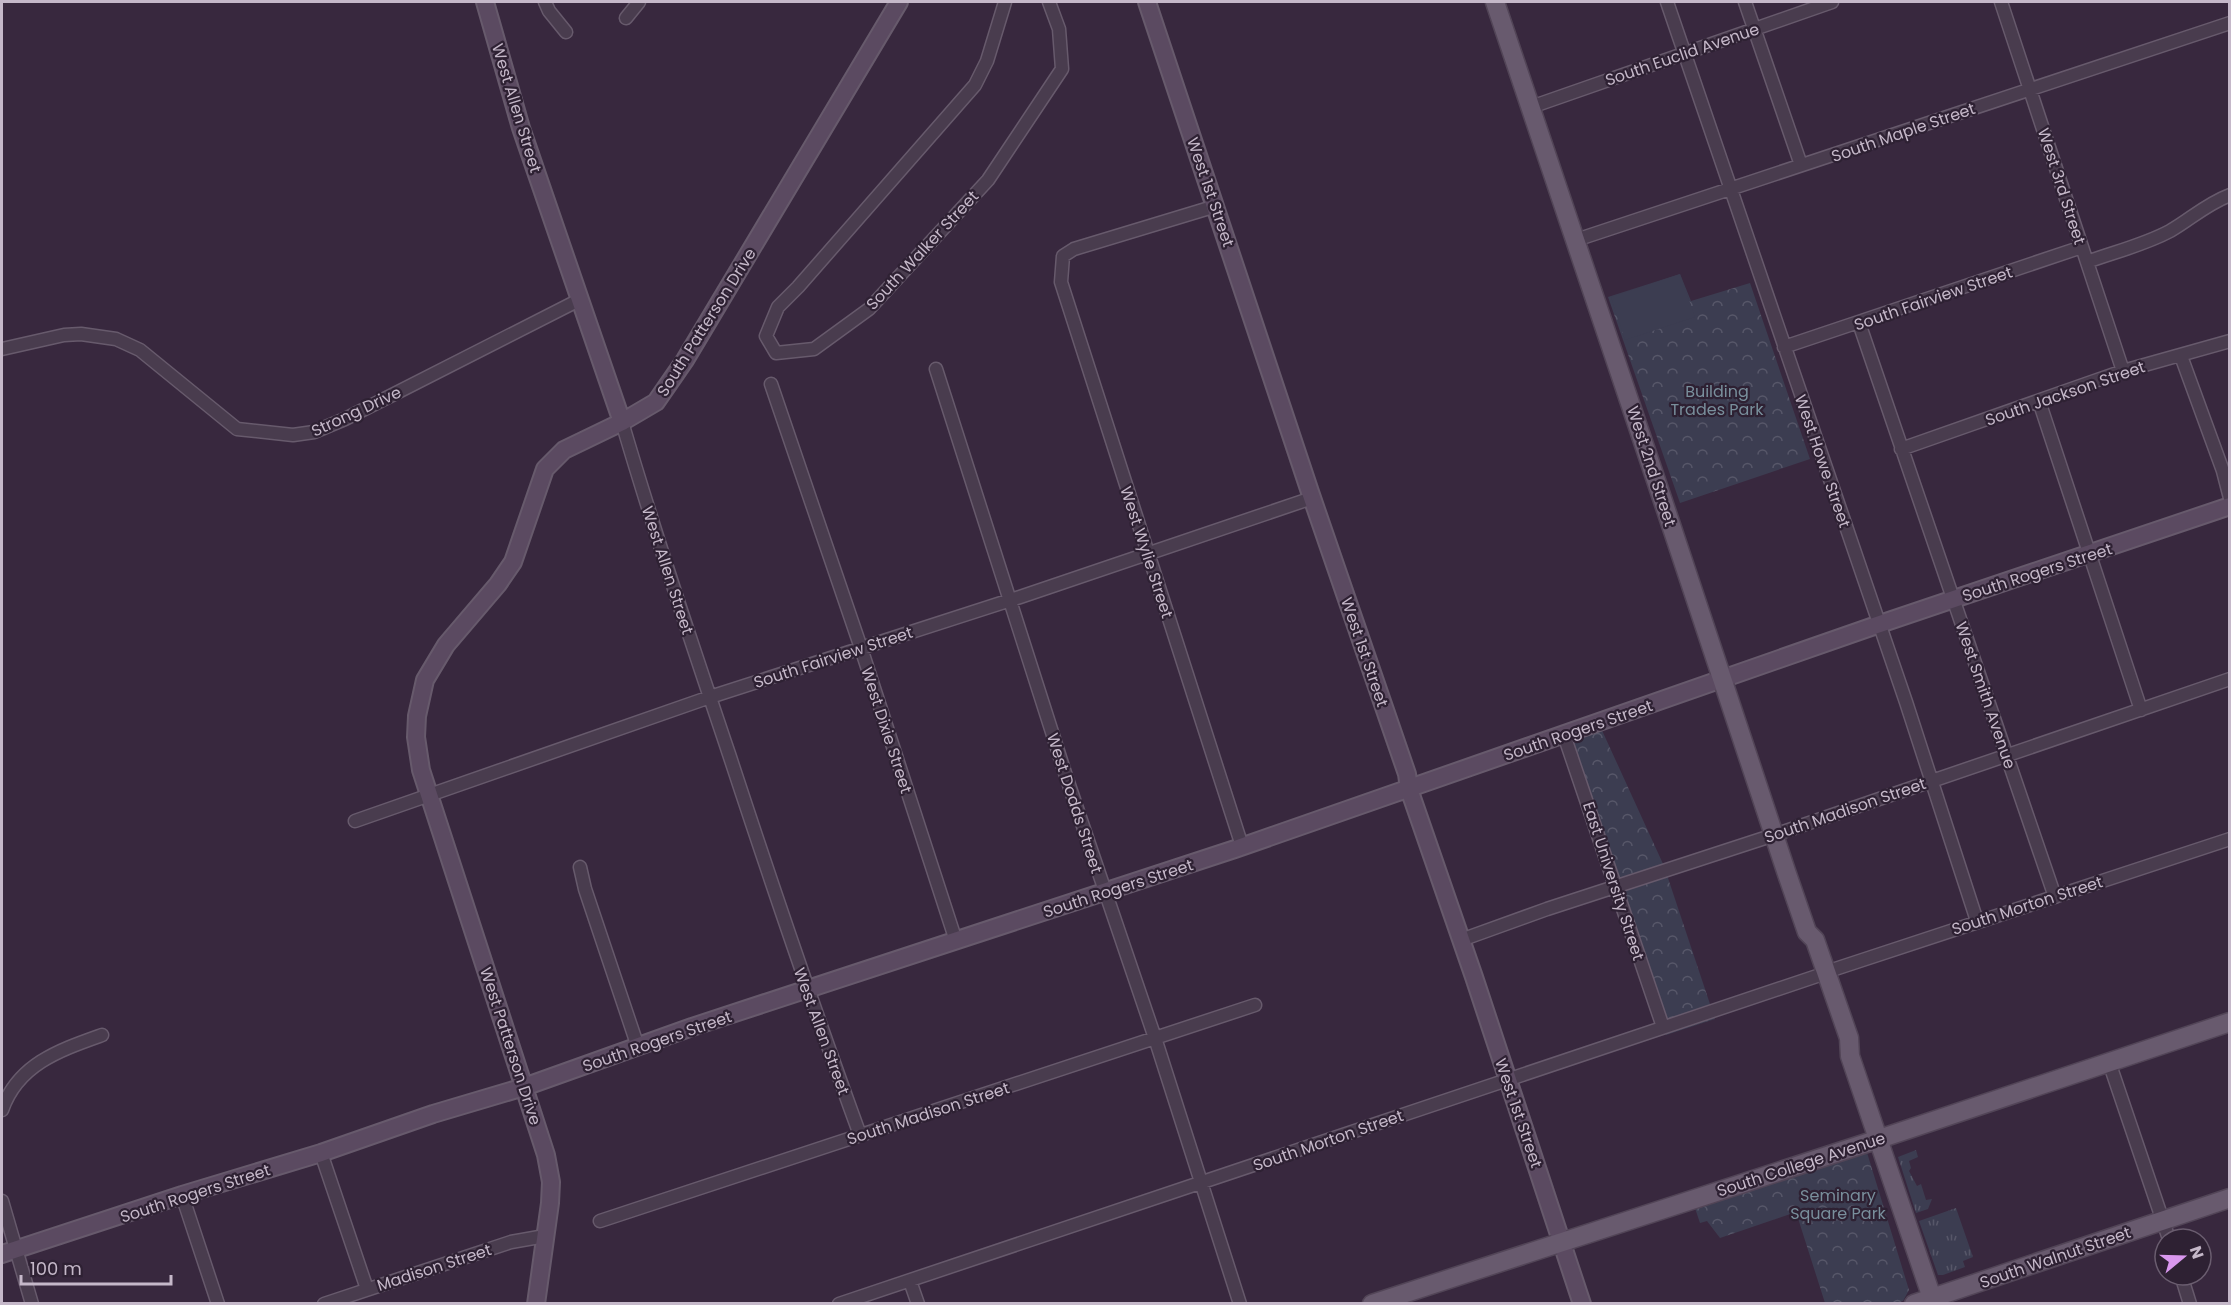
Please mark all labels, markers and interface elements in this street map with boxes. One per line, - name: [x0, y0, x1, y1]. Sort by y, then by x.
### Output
- street label: South Euclid Avenue: [1602, 17, 1762, 92]
- street label: West Allen Street: [486, 41, 547, 176]
- street label: South Maple Street: [1828, 97, 1978, 168]
- street label: West 3rd Street: [2032, 125, 2091, 248]
- street label: West 1st Street: [1181, 134, 1240, 250]
- street label: South Walker Street: [861, 185, 984, 315]
- street label: South Patterson Drive: [651, 244, 762, 401]
- street label: South Fairview Street: [1851, 261, 2016, 336]
- street label: South Jackson Street: [1982, 355, 2148, 432]
- park label: Building Trades Park: [1670, 380, 1764, 421]
- street label: Strong Drive: [307, 381, 405, 442]
- street label: West Howe Street: [1789, 391, 1856, 531]
- street label: West 2nd Street: [1621, 403, 1682, 529]
- street label: West Wylie Street: [1114, 483, 1179, 621]
- street label: West Allen Street: [636, 503, 699, 638]
- street label: South Rogers Street: [1959, 537, 2115, 608]
- street label: West 1st Street: [1335, 594, 1394, 710]
- street label: West Smith Avenue: [1950, 619, 2022, 772]
- street label: South Fairview Street: [751, 621, 916, 694]
- street label: West Dixie Street: [855, 664, 918, 797]
- street label: South Rogers Street: [1500, 694, 1656, 767]
- street label: West Dodds Street: [1041, 730, 1108, 877]
- street label: South Madison Street: [1761, 772, 1929, 849]
- street label: East University Street: [1577, 799, 1650, 964]
- street label: South Rogers Street: [1040, 853, 1196, 924]
- street label: South Morton Street: [1949, 870, 2106, 941]
- street label: West Patterson Drive: [474, 964, 547, 1128]
- street label: West Allen Street: [788, 964, 855, 1098]
- street label: South Rogers Street: [579, 1005, 735, 1078]
- street label: West 1st Street: [1489, 1055, 1548, 1171]
- street label: South Madison Street: [844, 1076, 1012, 1151]
- street label: South Morton Street: [1250, 1104, 1407, 1177]
- street label: South College Avenue: [1714, 1126, 1888, 1203]
- street label: South Rogers Street: [117, 1158, 273, 1229]
- park label: Seminary Square Park: [1790, 1184, 1887, 1225]
- street label: South Walnut Street: [1977, 1221, 2134, 1294]
- north arrow: [2153, 1227, 2213, 1287]
- street label: Madison Street: [374, 1238, 495, 1297]
- text: N: [2184, 1243, 2210, 1262]
- scale bar: [21, 1248, 171, 1286]
- text: 100 m: [30, 1256, 82, 1281]

